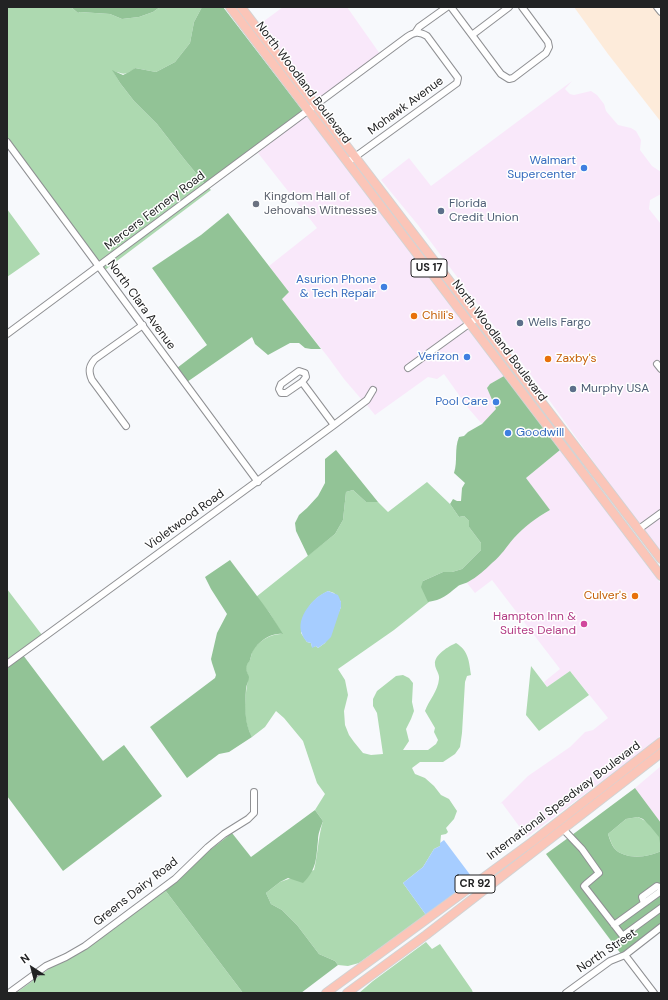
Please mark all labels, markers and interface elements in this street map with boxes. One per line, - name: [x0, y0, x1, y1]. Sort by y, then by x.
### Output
- street label: North Woodland Boulevard: [252, 19, 354, 147]
- street label: Mohawk Avenue: [365, 74, 447, 138]
- place label: Walmart Supercenter: [507, 154, 576, 182]
- marker: Walmart Supercenter: [579, 163, 589, 173]
- street label: Mercers Fernery Road: [102, 169, 208, 253]
- place label: Kingdom Hall of Jehovahs Witnesses: [264, 190, 377, 218]
- place label: Florida Credit Union: [449, 197, 519, 225]
- marker: Kingdom Hall of Jehovahs Witnesses: [251, 199, 261, 209]
- marker: Florida Credit Union: [436, 206, 446, 216]
- street label: North Clara Avenue: [104, 257, 178, 353]
- road number: US 17: [411, 259, 447, 277]
- place label: Asurion Phone & Tech Repair: [296, 273, 376, 301]
- street label: North Woodland Boulevard: [448, 277, 550, 405]
- marker: Asurion Phone & Tech Repair: [379, 282, 389, 292]
- place label: Chili's: [422, 309, 454, 323]
- marker: Chili's: [409, 311, 419, 321]
- place label: Wells Fargo: [528, 316, 591, 330]
- marker: Wells Fargo: [515, 318, 525, 328]
- place label: Verizon: [418, 350, 459, 364]
- marker: Verizon: [462, 352, 472, 362]
- place label: Zaxby's: [556, 352, 597, 366]
- marker: Zaxby's: [543, 354, 553, 364]
- place label: Murphy USA: [581, 382, 649, 396]
- marker: Murphy USA: [568, 384, 578, 394]
- place label: Pool Care: [435, 395, 488, 409]
- marker: Pool Care: [491, 397, 501, 407]
- place label: Goodwill: [516, 426, 564, 440]
- marker: Goodwill: [503, 428, 513, 438]
- street label: Violetwood Road: [143, 487, 227, 553]
- place label: Culver's: [584, 589, 627, 603]
- marker: Culver's: [630, 591, 640, 601]
- place label: Hampton Inn & Suites Deland: [493, 610, 576, 638]
- marker: Hampton Inn & Suites Deland: [579, 619, 589, 629]
- street label: International Speedway Boulevard: [484, 739, 644, 863]
- street label: Greens Dairy Road: [91, 855, 181, 929]
- road number: CR 92: [455, 875, 495, 893]
- street label: North Street: [575, 926, 639, 976]
- north arrow: [12, 948, 52, 988]
- text: N: [18, 950, 32, 966]

